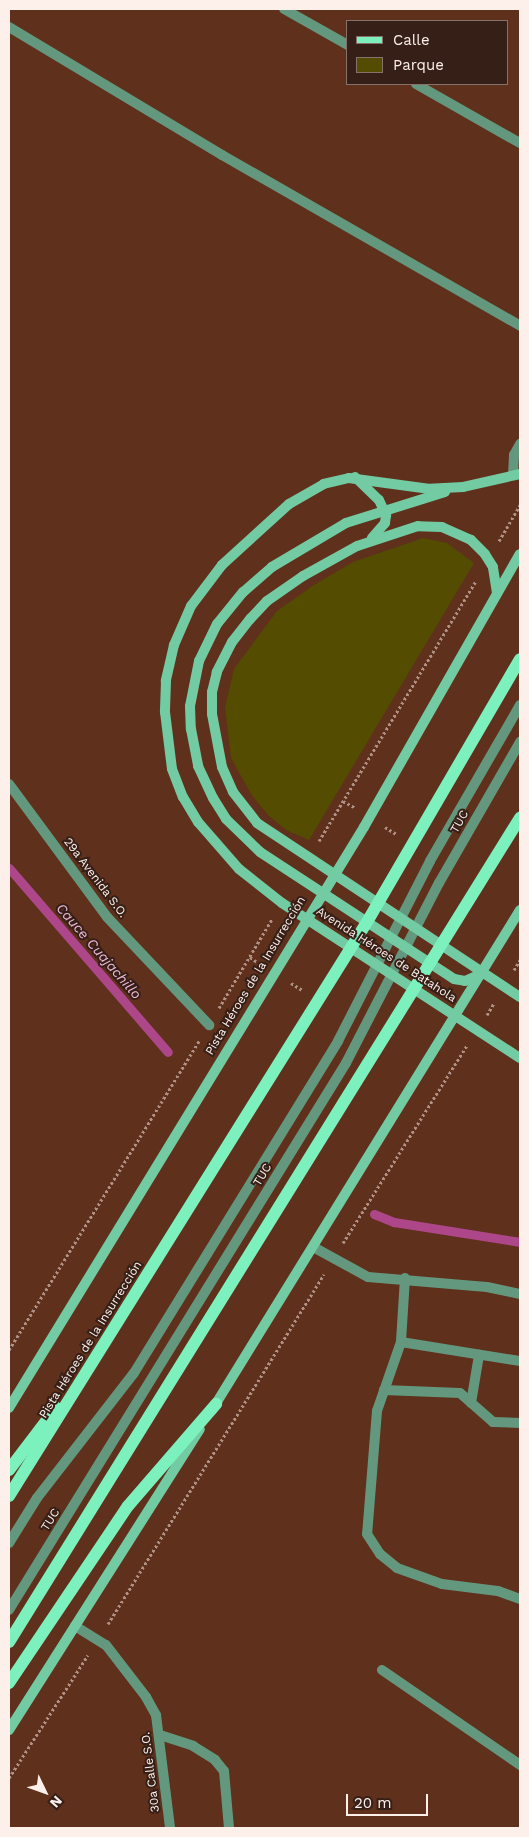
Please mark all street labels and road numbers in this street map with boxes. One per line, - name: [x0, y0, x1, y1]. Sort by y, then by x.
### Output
- street label: TUC: [448, 808, 472, 836]
- street label: 29a Avenida S.O.: [60, 835, 130, 921]
- street label: Pista Héroes de la Insurrección: [203, 894, 309, 1058]
- street label: Avenida Héroes de Batahola: [313, 904, 459, 1006]
- street label: TUC: [251, 1161, 275, 1189]
- street label: Pista Héroes de la Insurrección: [36, 1259, 146, 1421]
- street label: TUC: [39, 1506, 63, 1534]
- street label: 30a Calle S.O.: [139, 1731, 163, 1813]

